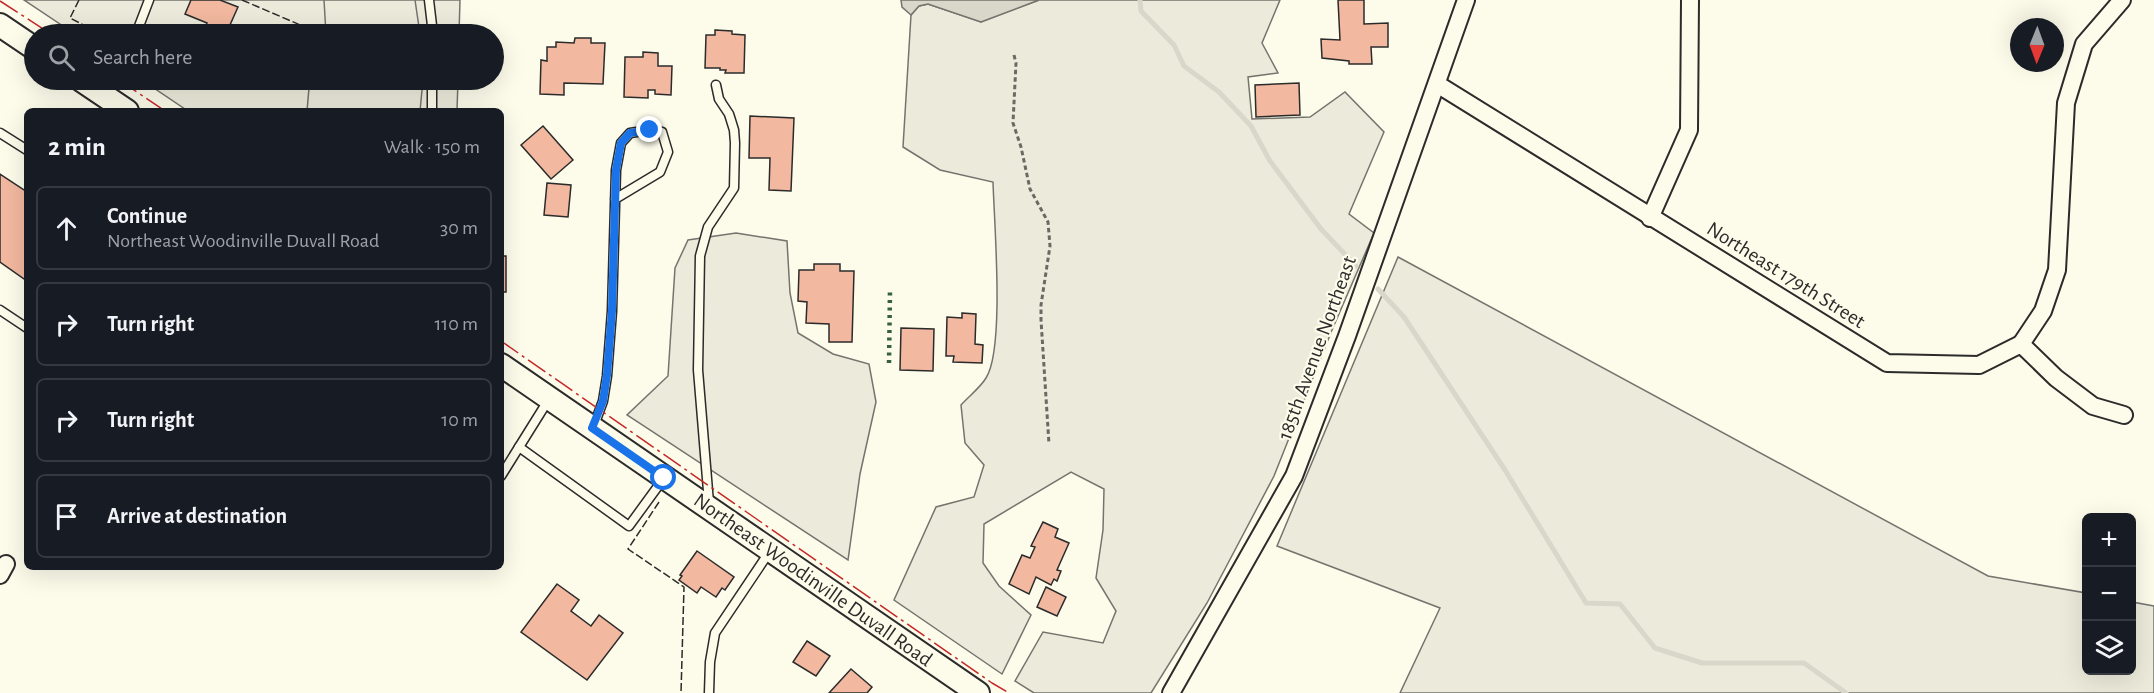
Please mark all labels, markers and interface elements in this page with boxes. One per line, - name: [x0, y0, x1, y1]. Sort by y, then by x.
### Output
- north arrow: [2010, 18, 2064, 72]
- search box: [24, 24, 504, 90]
- icon: search: [45, 41, 78, 74]
- text: Search here: [93, 46, 192, 68]
- route end: [636, 116, 662, 142]
- text: 2 min: [48, 134, 106, 160]
- text: Walk · 150 m: [384, 137, 480, 157]
- text: Continue: [107, 205, 187, 227]
- icon: ahead: [50, 212, 83, 245]
- text: 30 m: [440, 218, 478, 238]
- street label: Northeast 179th Street: [1703, 218, 1869, 332]
- text: Northeast Woodinville Duvall Road: [107, 231, 379, 251]
- street label: 185th Avenue Northeast: [1274, 253, 1360, 443]
- icon: right: [50, 308, 83, 341]
- text: Turn right: [107, 313, 194, 335]
- text: 110 m: [434, 314, 478, 334]
- icon: right: [50, 404, 83, 437]
- text: Turn right: [107, 409, 194, 431]
- text: 10 m: [441, 410, 478, 430]
- route start: [650, 464, 676, 490]
- street label: Northeast Woodinville Duvall Road: [690, 489, 936, 671]
- icon: arrive: [50, 500, 83, 533]
- text: Arrive at destination: [107, 505, 287, 527]
- map controls: [2082, 513, 2136, 675]
- button: +: [2082, 513, 2136, 567]
- button: −: [2082, 567, 2136, 621]
- button: layers: [2082, 621, 2136, 675]

